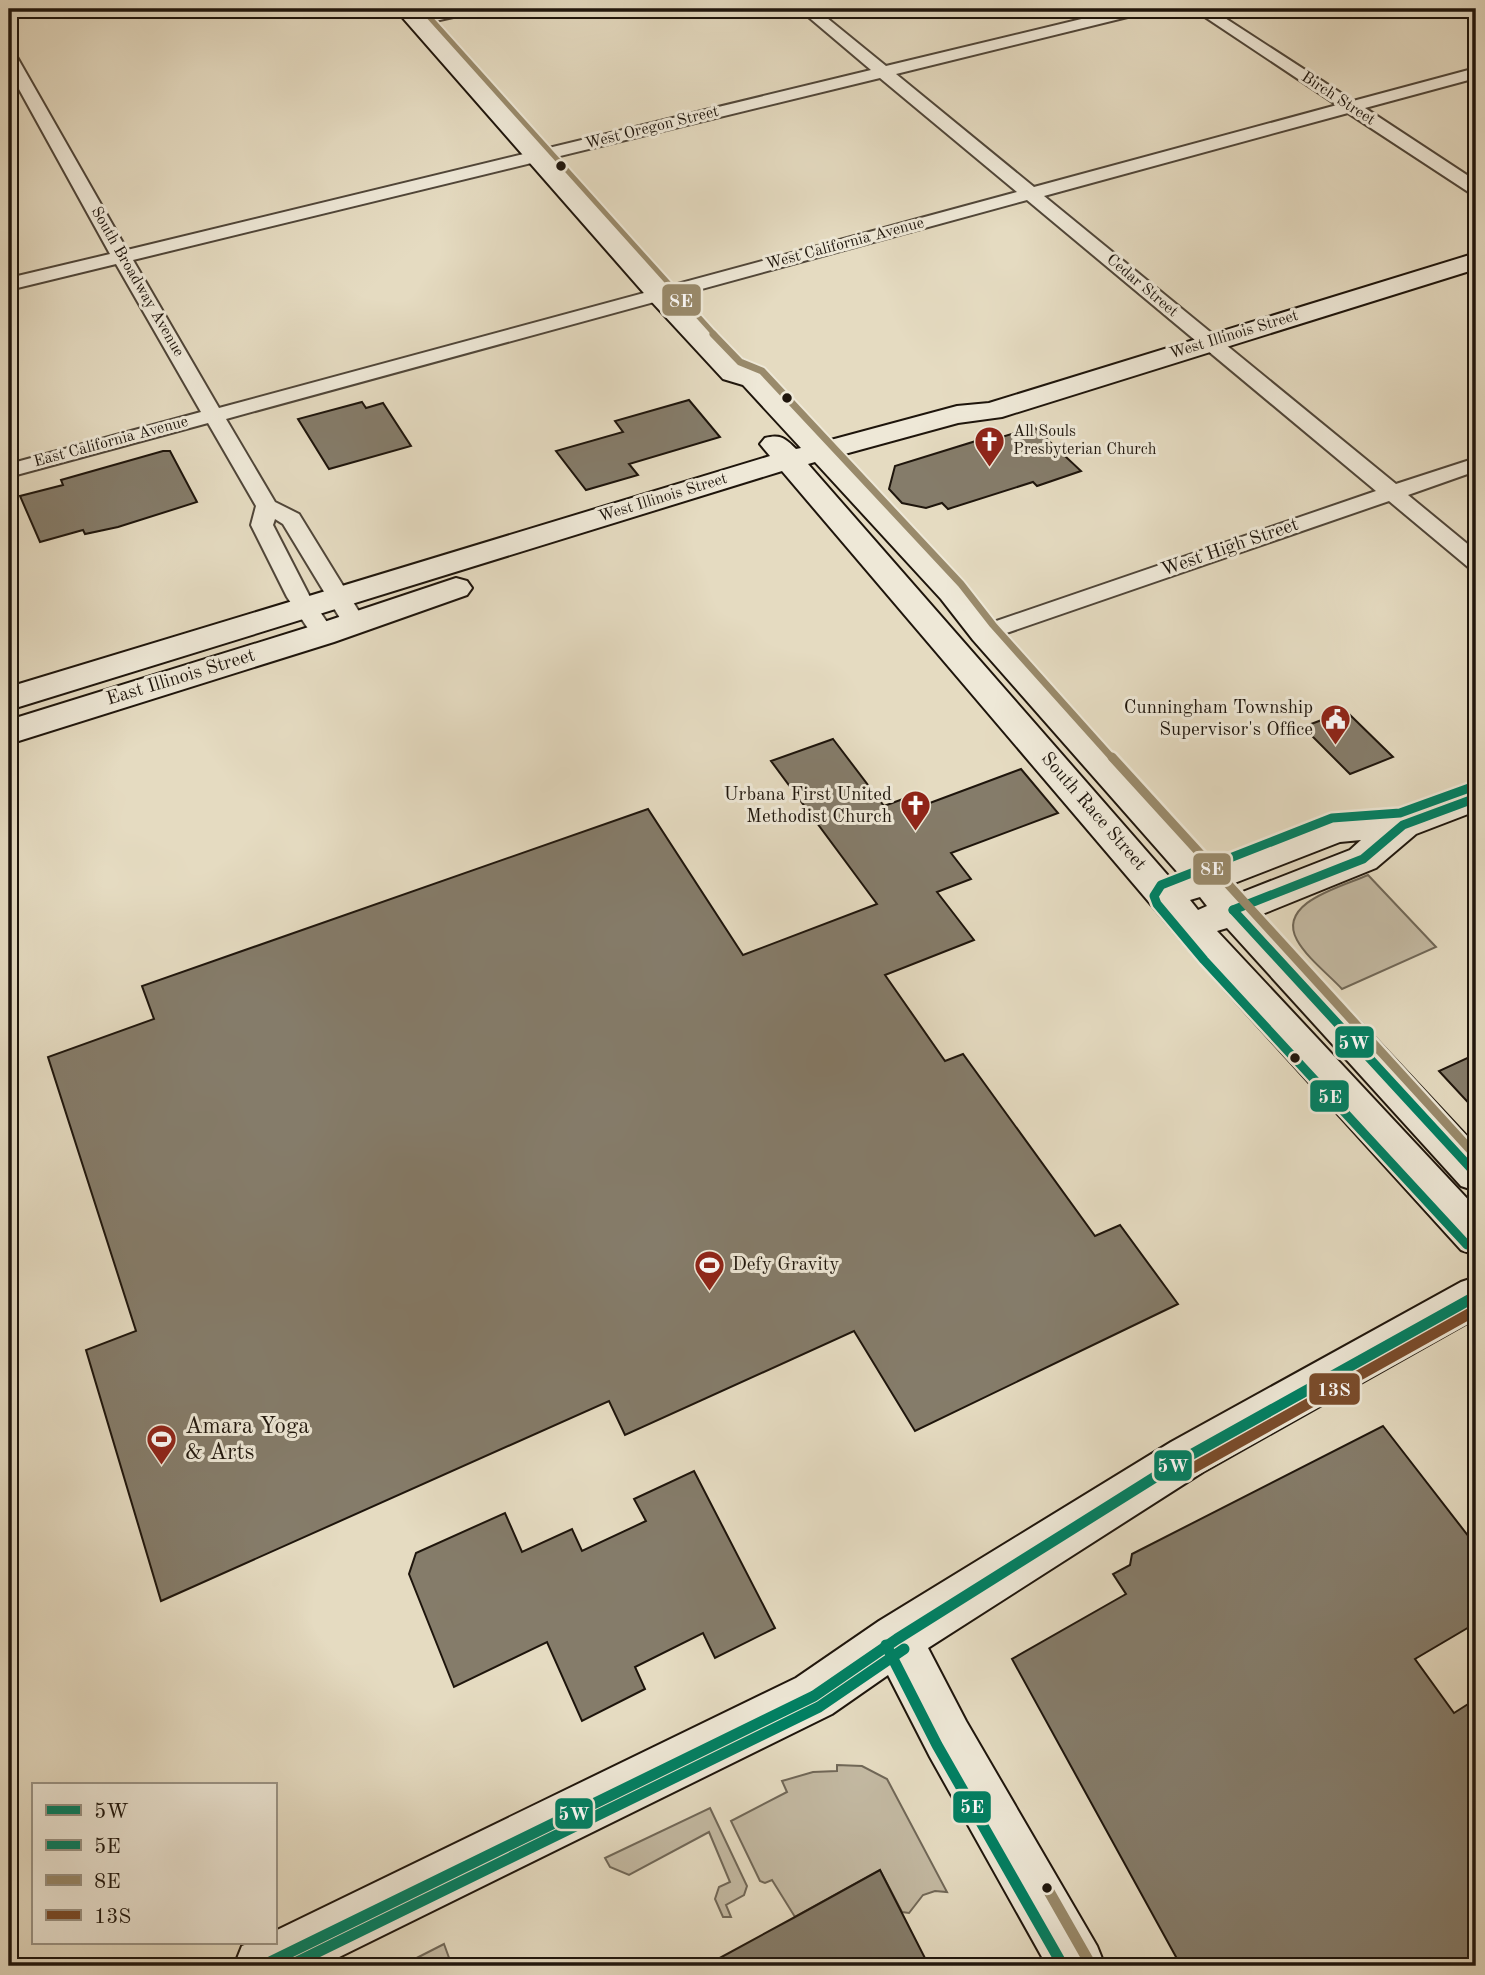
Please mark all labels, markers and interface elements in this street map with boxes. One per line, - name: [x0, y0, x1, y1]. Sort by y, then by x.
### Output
- street label: Birch Street: [1298, 69, 1378, 129]
- street label: West Oregon Street: [584, 104, 721, 152]
- unlabelled marker: [554, 159, 568, 173]
- street label: South Broadway Avenue: [87, 204, 187, 360]
- street label: West California Avenue: [764, 215, 926, 273]
- street label: Cedar Street: [1103, 252, 1181, 321]
- line badge: 8E: [661, 283, 702, 317]
- text: 8E: [669, 293, 693, 312]
- street label: West Illinois Street: [1168, 308, 1301, 362]
- unlabelled marker: [780, 391, 794, 405]
- street label: East California Avenue: [32, 414, 190, 470]
- church icon: All Souls Presbyterian Church: [973, 424, 1007, 468]
- place label: All Souls Presbyterian Church: [1013, 424, 1157, 458]
- street label: West Illinois Street: [597, 471, 730, 525]
- street label: West High Street: [1159, 516, 1301, 580]
- street label: East Illinois Street: [104, 646, 258, 710]
- place label: Cunningham Township Supervisor's Office: [1124, 699, 1313, 740]
- public building icon: Cunningham Township Supervisor's Office: [1319, 702, 1353, 746]
- street label: South Race Street: [1037, 749, 1149, 875]
- place label: Urbana First United Methodist Church: [724, 786, 892, 827]
- church icon: Urbana First United Methodist Church: [898, 789, 932, 833]
- line badge: 8E: [1192, 852, 1232, 886]
- text: 8E: [1200, 861, 1224, 880]
- line badge: 5W: [1334, 1025, 1375, 1059]
- text: 5W: [1338, 1035, 1370, 1054]
- unlabelled marker: [1288, 1051, 1302, 1065]
- line badge: 5E: [1309, 1079, 1350, 1113]
- text: 5E: [1318, 1089, 1342, 1108]
- sports icon: Defy Gravity: [692, 1248, 726, 1292]
- place label: Defy Gravity: [732, 1256, 839, 1275]
- line badge: 13S: [1308, 1372, 1361, 1406]
- text: 13S: [1317, 1382, 1351, 1401]
- place label: Amara Yoga & Arts: [185, 1415, 310, 1464]
- sports icon: Amara Yoga & Arts: [145, 1422, 179, 1466]
- line badge: 5W: [1153, 1449, 1193, 1482]
- text: 5W: [1157, 1458, 1189, 1477]
- legend: [32, 1783, 276, 1944]
- line badge: 5E: [952, 1790, 992, 1824]
- line badge: 5W: [554, 1797, 594, 1830]
- text: 5E: [960, 1799, 984, 1818]
- text: 5W: [94, 1802, 129, 1823]
- text: 5W: [558, 1806, 590, 1825]
- text: 5E: [94, 1837, 121, 1858]
- text: 8E: [94, 1872, 121, 1893]
- unlabelled marker: [1040, 1881, 1054, 1895]
- text: 13S: [94, 1907, 131, 1928]

